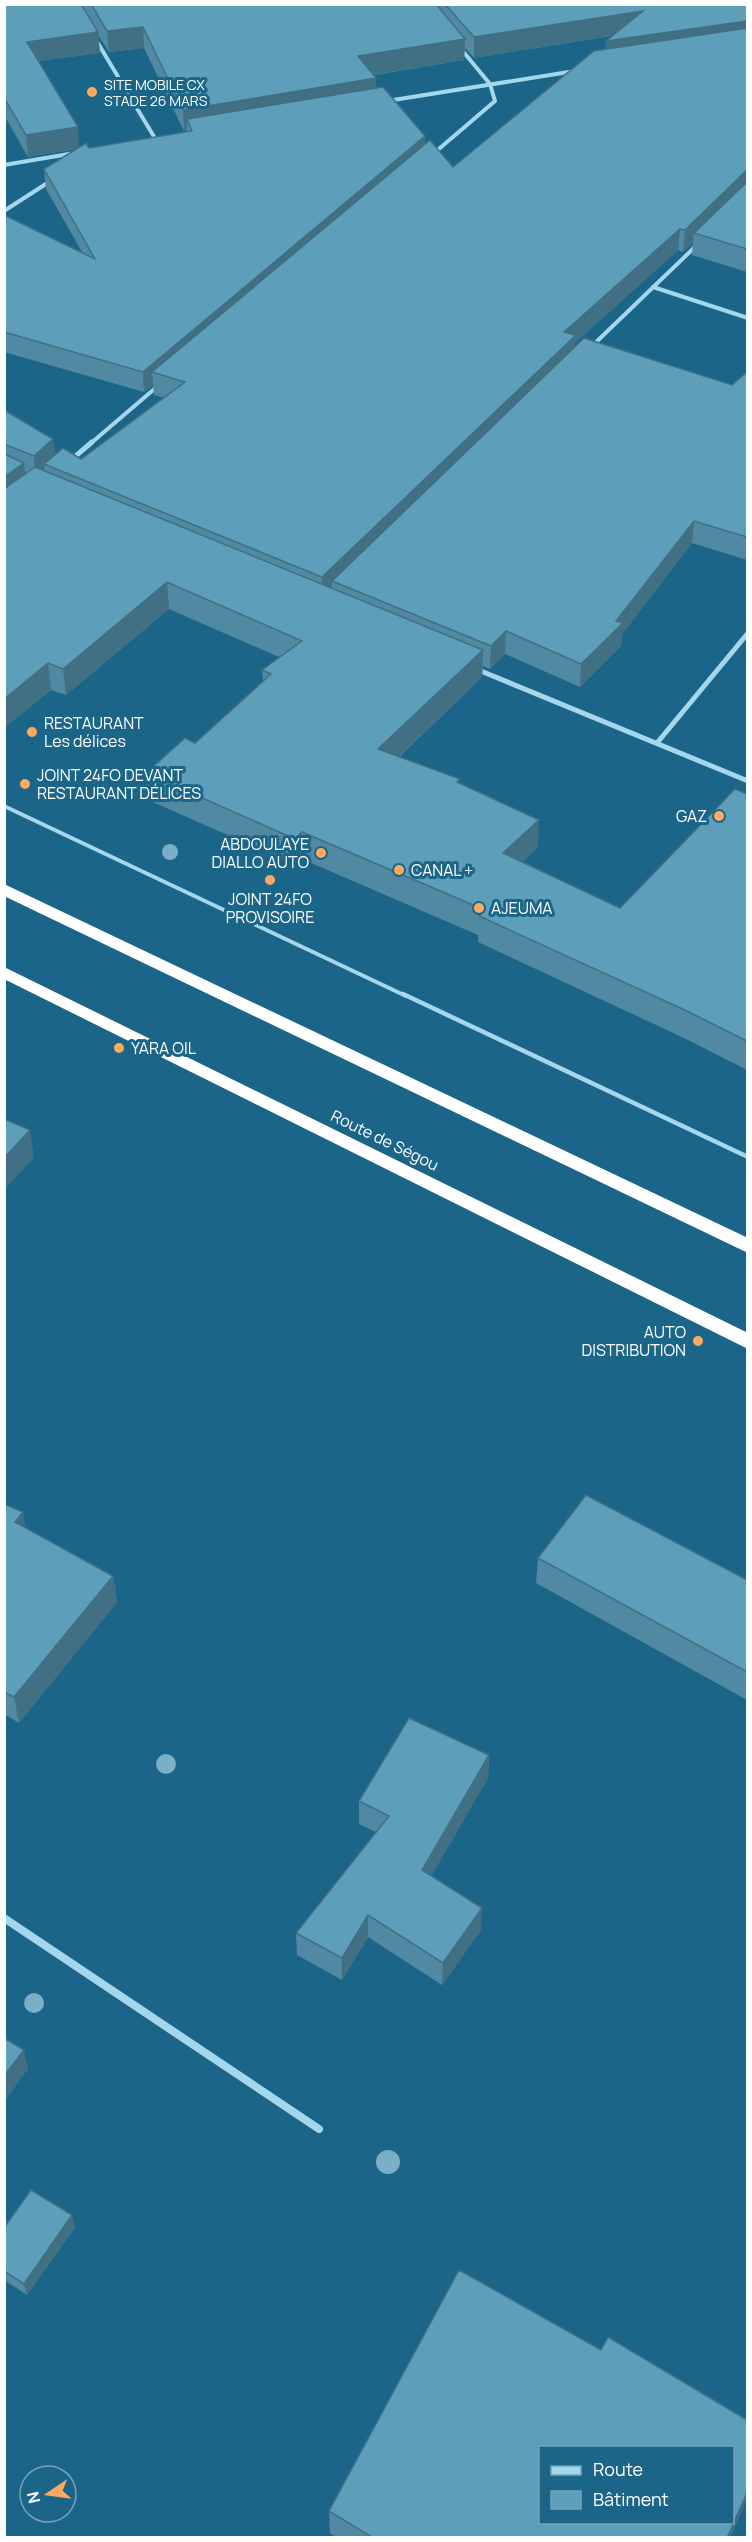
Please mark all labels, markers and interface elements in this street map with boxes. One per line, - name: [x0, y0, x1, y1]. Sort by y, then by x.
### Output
- place label: SITE MOBILE CX STADE 26 MARS: [104, 75, 208, 110]
- marker: SITE MOBILE CX STADE 26 MARS: [85, 85, 99, 99]
- place label: RESTAURANT Les délices: [44, 712, 144, 752]
- marker: RESTAURANT Les délices: [25, 725, 39, 739]
- place label: JOINT 24FO DEVANT RESTAURANT DÉLICES: [37, 764, 201, 804]
- marker: JOINT 24FO DEVANT RESTAURANT DÉLICES: [18, 777, 32, 791]
- place label: GAZ: [676, 805, 707, 827]
- marker: GAZ: [712, 809, 726, 823]
- place label: ABDOULAYE DIALLO AUTO: [211, 833, 309, 873]
- marker: ABDOULAYE DIALLO AUTO: [314, 846, 328, 860]
- place label: CANAL +: [411, 859, 473, 881]
- marker: CANAL +: [392, 863, 406, 877]
- marker: JOINT 24FO PROVISOIRE: [263, 873, 277, 887]
- place label: JOINT 24FO PROVISOIRE: [226, 888, 314, 928]
- place label: AJEUMA: [491, 897, 553, 919]
- marker: AJEUMA: [472, 901, 486, 915]
- place label: YARA OIL: [131, 1037, 196, 1059]
- marker: YARA OIL: [112, 1041, 126, 1055]
- street label: Route de Ségou: [327, 1104, 443, 1176]
- place label: AUTO DISTRIBUTION: [581, 1321, 686, 1361]
- marker: AUTO DISTRIBUTION: [691, 1334, 705, 1348]
- legend: [539, 2446, 734, 2524]
- text: Route: [593, 2457, 643, 2481]
- north arrow: [18, 2464, 78, 2524]
- text: Bâtiment: [593, 2487, 669, 2511]
- text: N: [21, 2489, 45, 2505]

